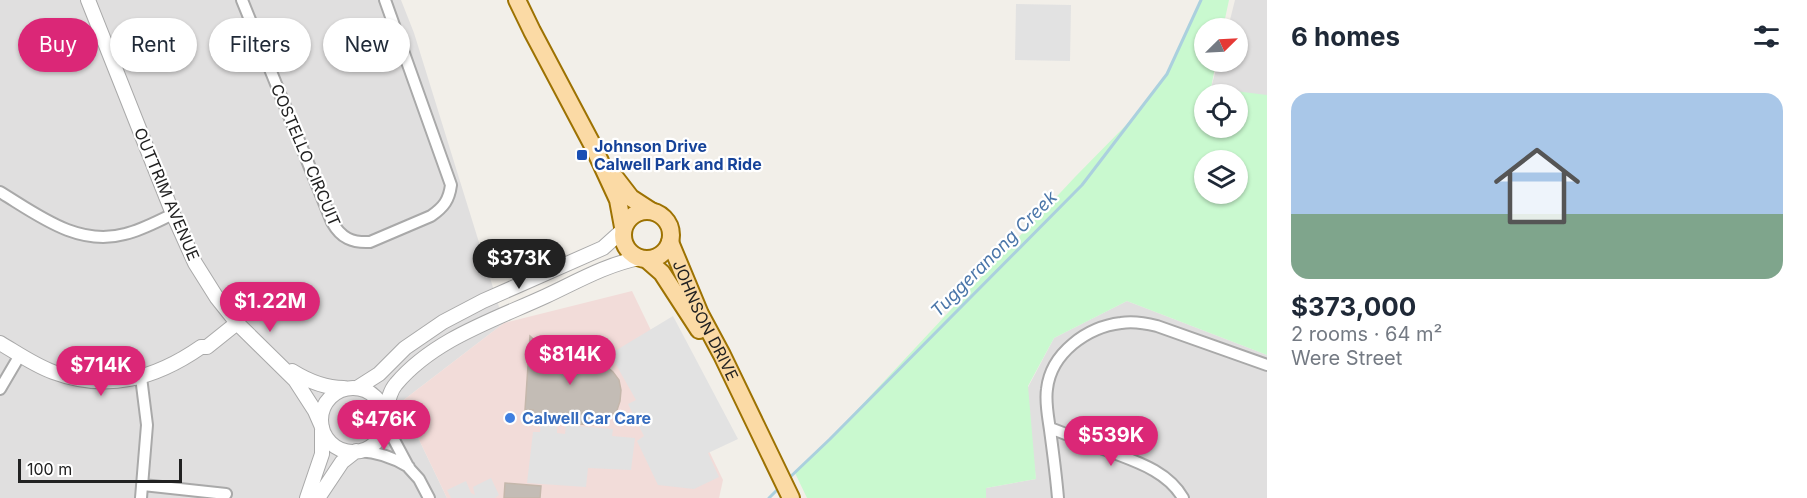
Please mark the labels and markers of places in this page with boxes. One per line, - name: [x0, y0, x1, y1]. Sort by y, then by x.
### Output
- place label: Johnson Drive Calwell Park and Ride: [594, 136, 762, 174]
- marker: Johnson Drive Calwell Park and Ride: [575, 148, 589, 162]
- pin: $373K: [477, 239, 561, 290]
- pin: $1.22M: [221, 282, 319, 333]
- pin: $814K: [528, 335, 612, 386]
- pin: $714K: [59, 346, 143, 397]
- pin: $476K: [342, 400, 426, 451]
- place label: Calwell Car Care: [522, 408, 651, 428]
- marker: Calwell Car Care: [503, 411, 517, 425]
- pin: $539K: [1069, 416, 1153, 467]

